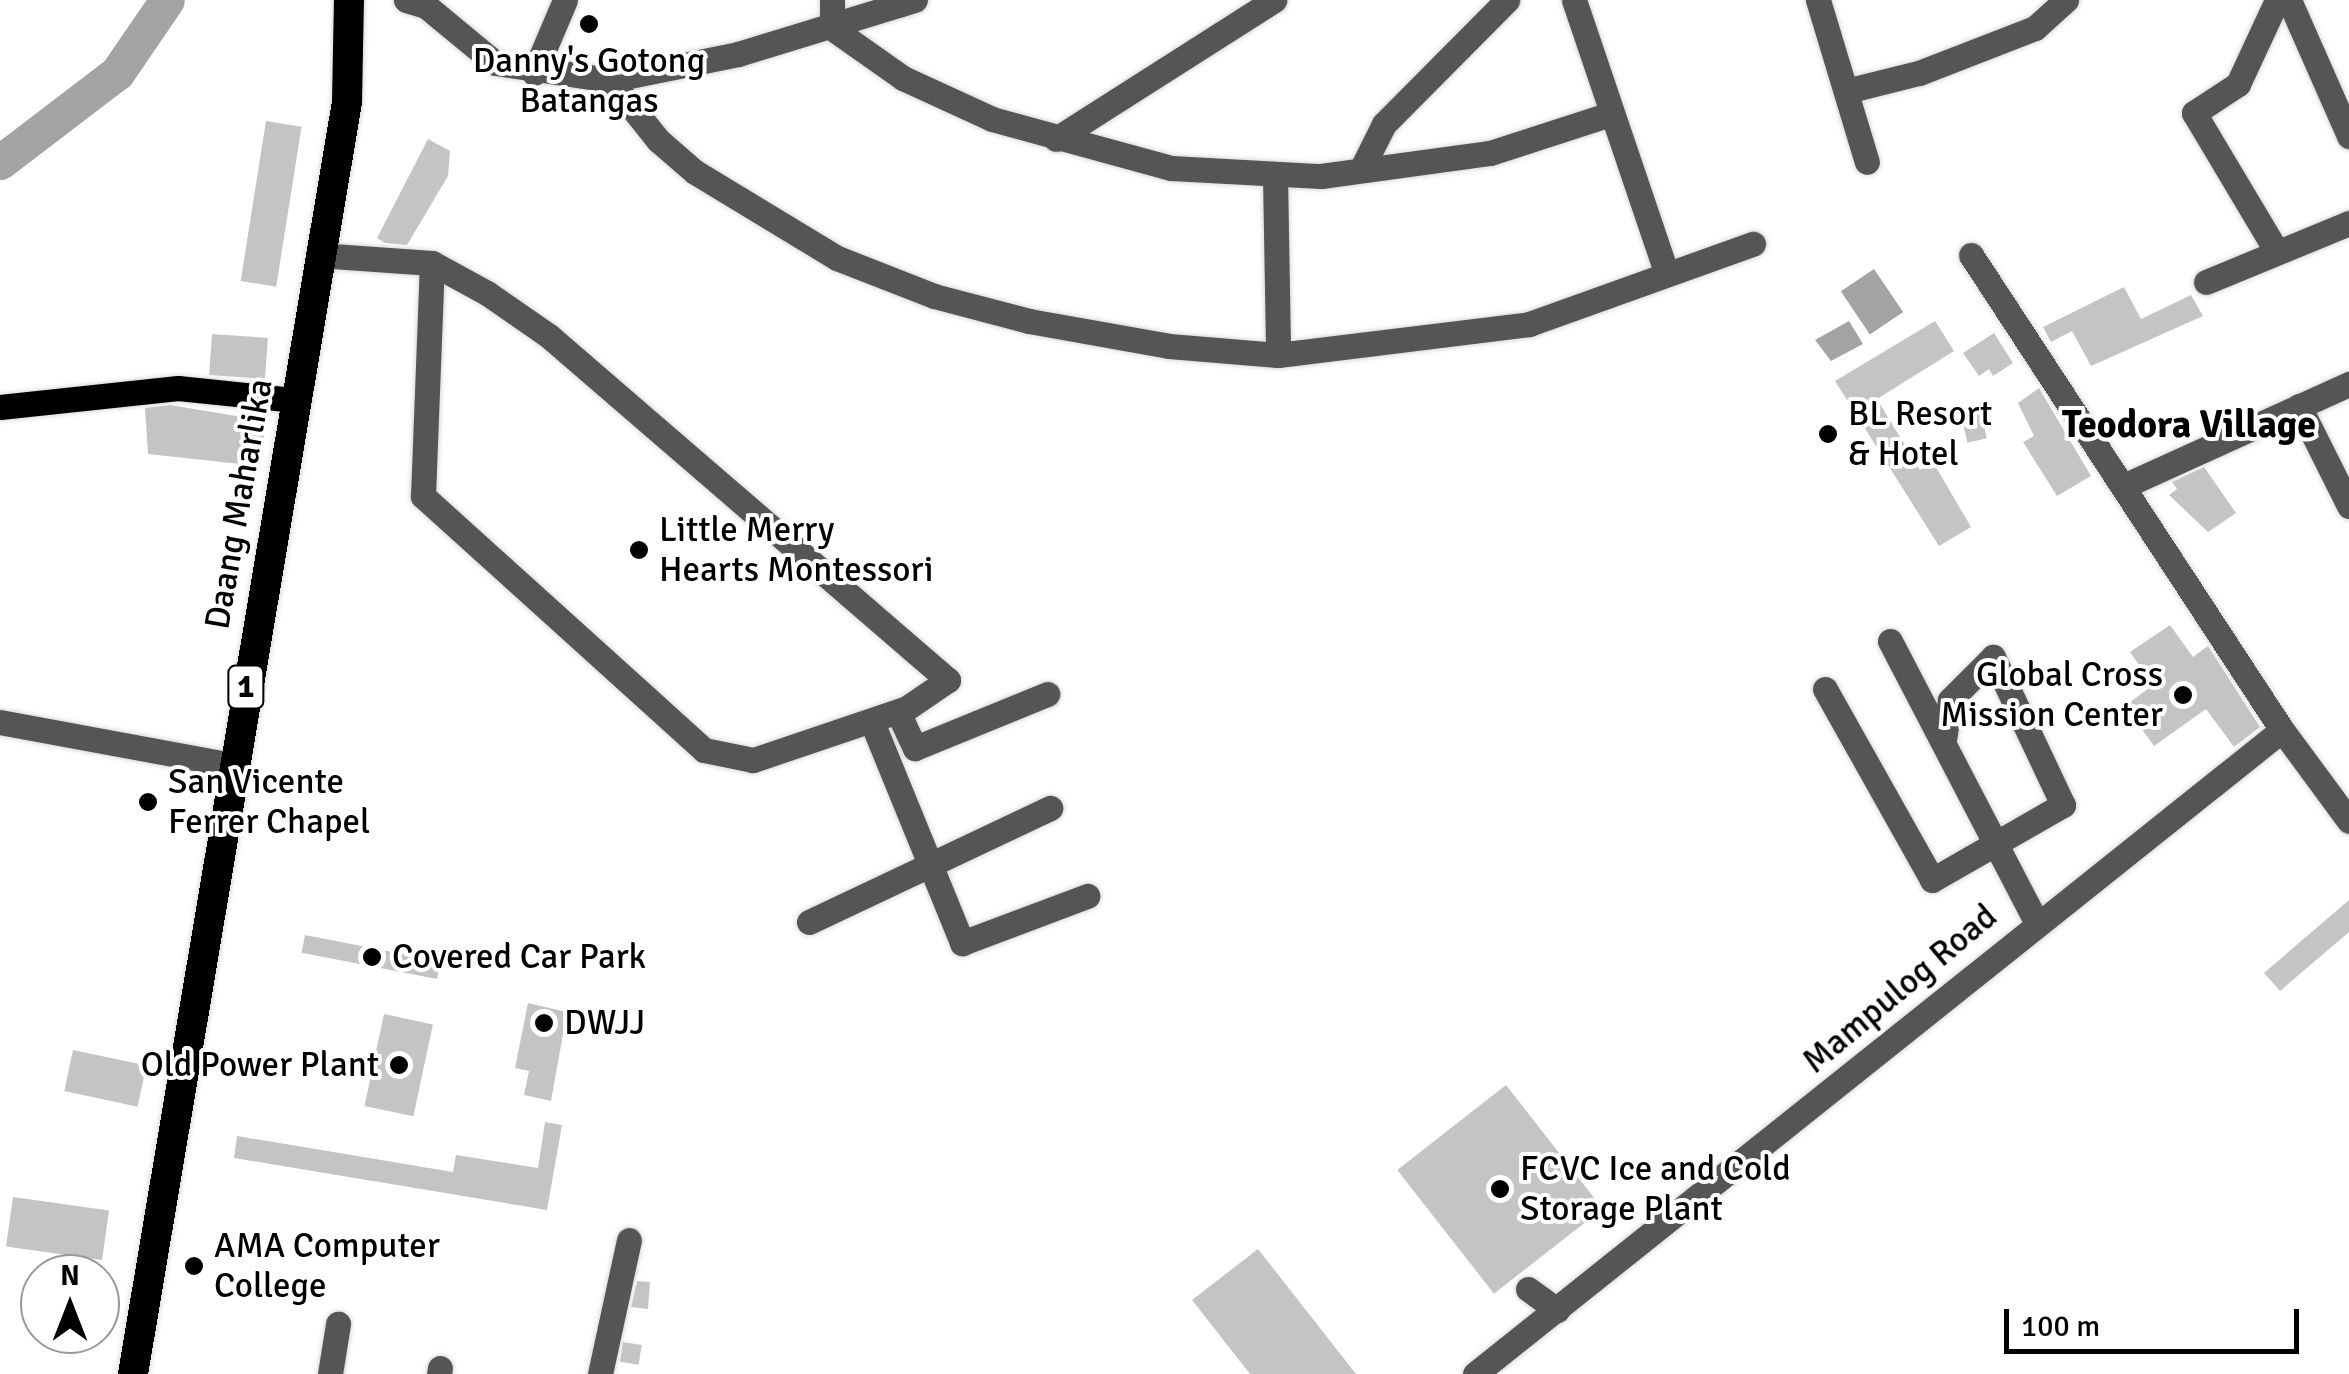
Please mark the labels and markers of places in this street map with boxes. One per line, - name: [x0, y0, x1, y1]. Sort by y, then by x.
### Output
- marker: Danny's Gotong Batangas: [578, 13, 600, 35]
- place label: Danny's Gotong Batangas: [473, 40, 705, 122]
- place label: BL Resort & Hotel: [1848, 393, 1992, 475]
- marker: BL Resort & Hotel: [1817, 423, 1839, 445]
- place label: Little Merry Hearts Montessori: [659, 509, 934, 591]
- marker: Little Merry Hearts Montessori: [628, 539, 650, 561]
- place label: Global Cross Mission Center: [1940, 654, 2163, 736]
- marker: Global Cross Mission Center: [2172, 684, 2194, 706]
- place label: San Vicente Ferrer Chapel: [168, 761, 370, 843]
- marker: San Vicente Ferrer Chapel: [137, 791, 159, 813]
- place label: Covered Car Park: [392, 936, 646, 978]
- marker: Covered Car Park: [361, 946, 383, 968]
- place label: DWJJ: [564, 1002, 645, 1044]
- marker: DWJJ: [533, 1012, 555, 1034]
- place label: Old Power Plant: [141, 1044, 379, 1086]
- marker: Old Power Plant: [388, 1054, 410, 1076]
- place label: FCVC Ice and Cold Storage Plant: [1520, 1148, 1791, 1230]
- marker: FCVC Ice and Cold Storage Plant: [1489, 1178, 1511, 1200]
- place label: AMA Computer College: [214, 1225, 440, 1307]
- marker: AMA Computer College: [183, 1255, 205, 1277]

